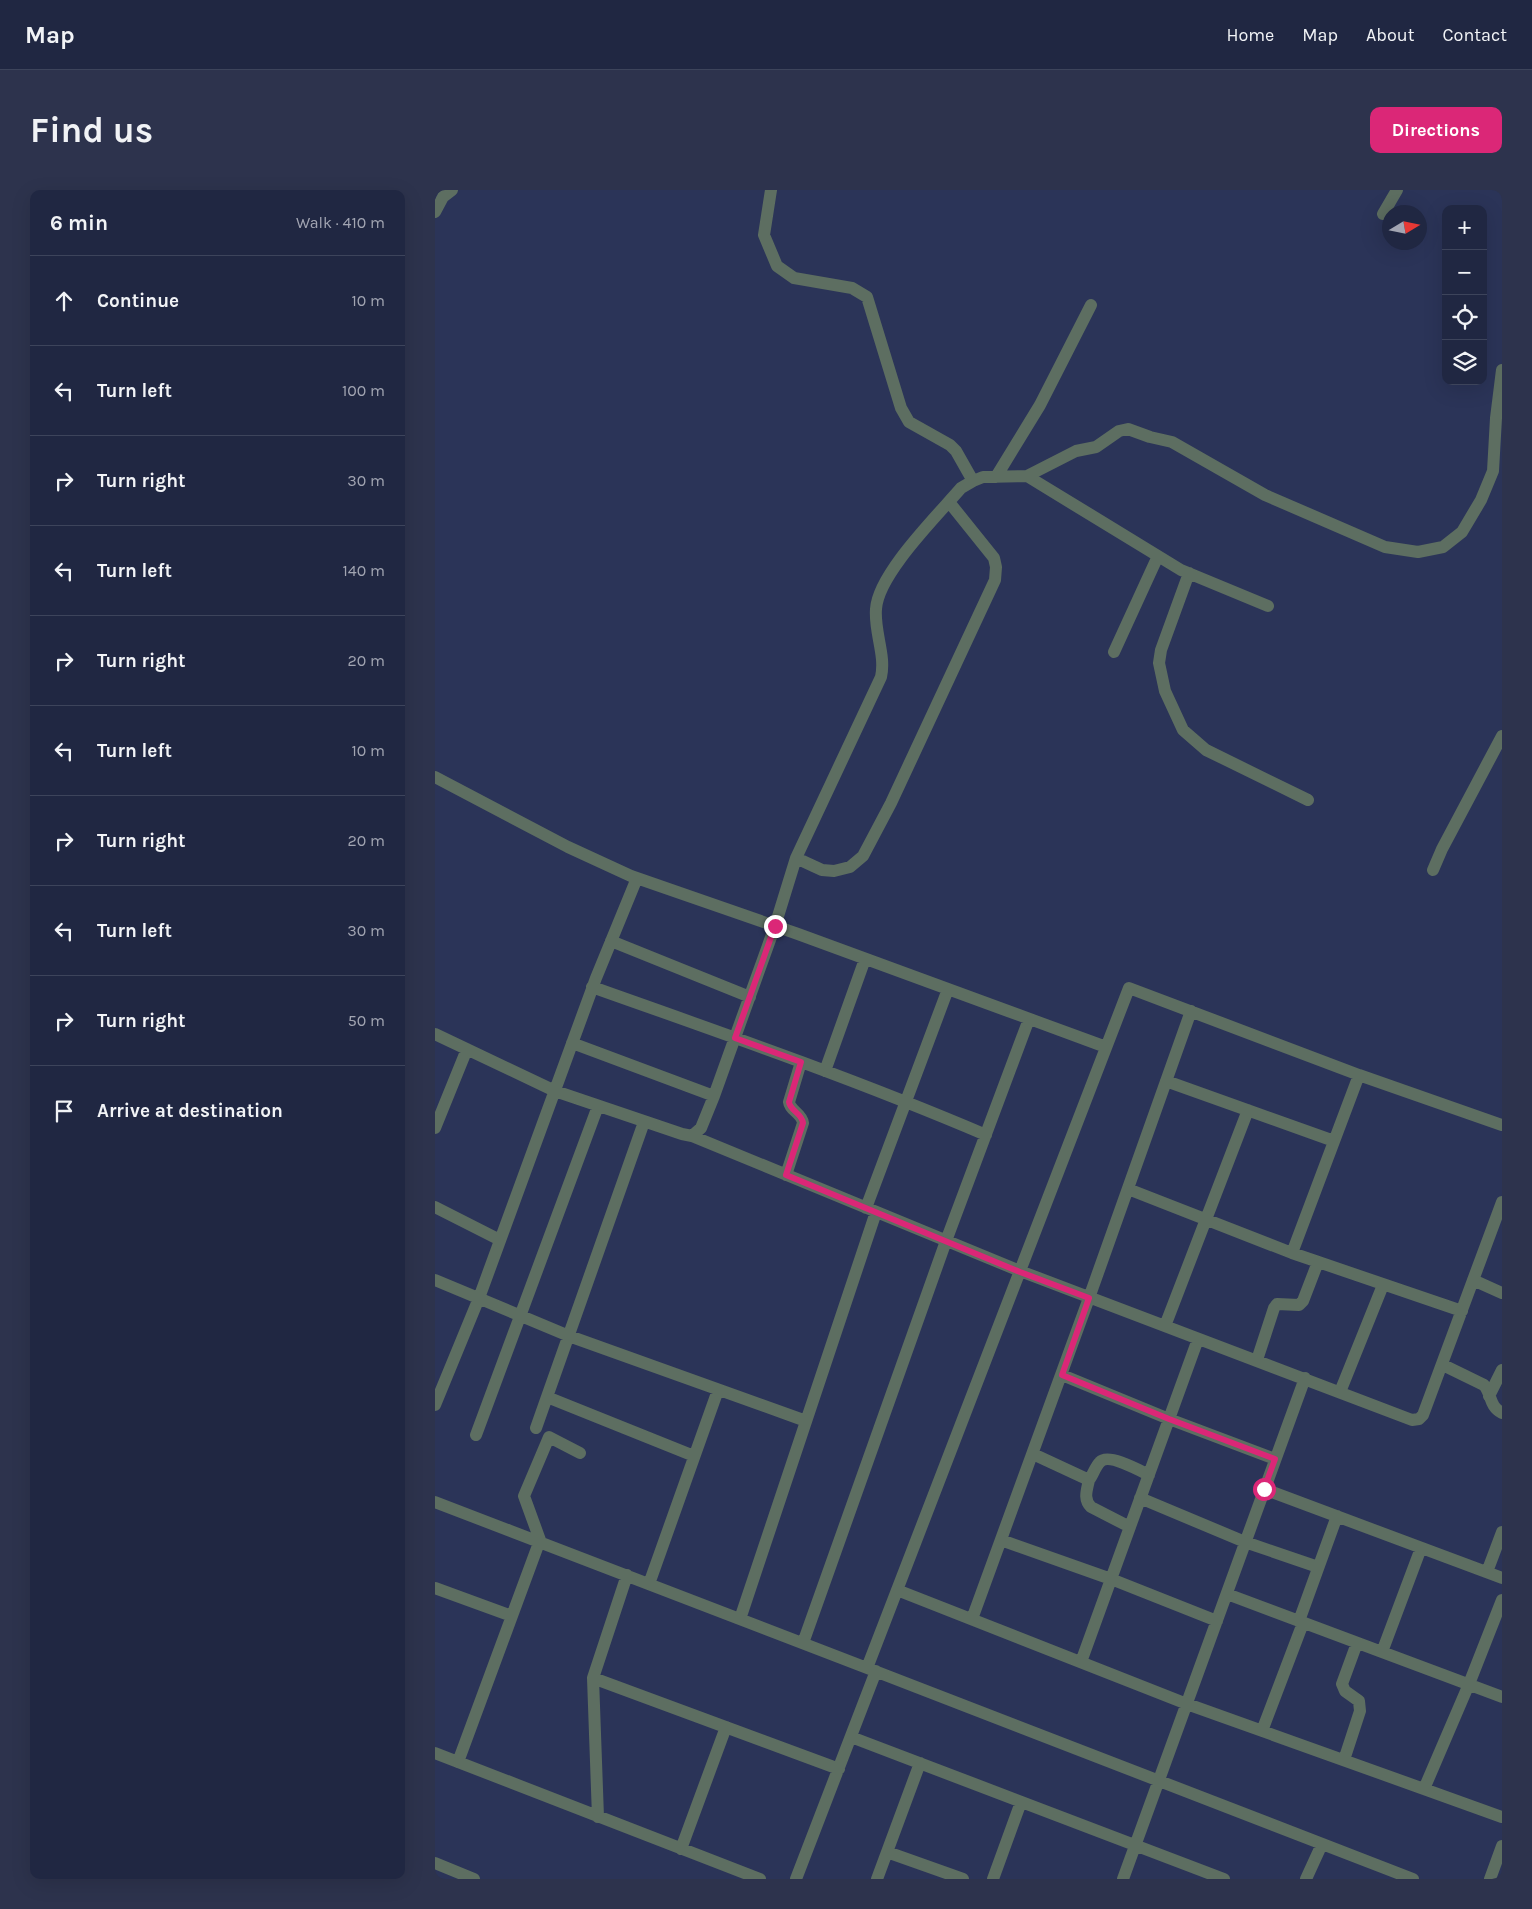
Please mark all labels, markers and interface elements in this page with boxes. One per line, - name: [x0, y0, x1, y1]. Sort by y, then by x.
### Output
- text: Map: [25, 21, 75, 49]
- text: Home: [1226, 24, 1274, 46]
- text: Map: [1302, 24, 1338, 46]
- text: About: [1366, 24, 1415, 46]
- text: Contact: [1443, 24, 1507, 46]
- button: Directions: [1370, 107, 1502, 153]
- text: Find us: [30, 110, 153, 151]
- north arrow: [1382, 205, 1427, 250]
- map controls: [1442, 205, 1487, 385]
- button: +: [1442, 205, 1487, 250]
- text: 6 min: [50, 211, 108, 235]
- text: Walk · 410 m: [296, 213, 385, 232]
- button: −: [1442, 250, 1487, 295]
- icon: ahead: [50, 287, 78, 315]
- text: Continue: [97, 290, 179, 312]
- text: 10 m: [351, 291, 385, 310]
- button: locate: [1442, 295, 1487, 340]
- button: layers: [1442, 340, 1487, 385]
- icon: left: [50, 377, 78, 405]
- text: Turn left: [97, 380, 172, 402]
- text: 100 m: [342, 381, 385, 400]
- icon: right: [50, 467, 78, 495]
- text: Turn right: [97, 470, 186, 492]
- text: 30 m: [347, 471, 385, 490]
- icon: left: [50, 557, 78, 585]
- text: Turn left: [97, 560, 172, 582]
- text: 140 m: [343, 561, 385, 580]
- icon: right: [50, 647, 78, 675]
- text: Turn right: [97, 650, 186, 672]
- text: 20 m: [347, 651, 385, 670]
- icon: left: [50, 737, 78, 765]
- text: Turn left: [97, 740, 172, 762]
- text: 10 m: [351, 741, 385, 760]
- icon: right: [50, 827, 78, 855]
- text: Turn right: [97, 830, 186, 852]
- text: 20 m: [347, 831, 385, 850]
- route end: [764, 915, 787, 938]
- icon: left: [50, 917, 78, 945]
- text: Turn left: [97, 920, 172, 942]
- text: 30 m: [347, 921, 385, 940]
- icon: right: [50, 1007, 78, 1035]
- text: Turn right: [97, 1010, 186, 1032]
- text: 50 m: [348, 1011, 385, 1030]
- icon: arrive: [50, 1097, 78, 1125]
- text: Arrive at destination: [97, 1100, 283, 1122]
- route start: [1253, 1478, 1276, 1501]

